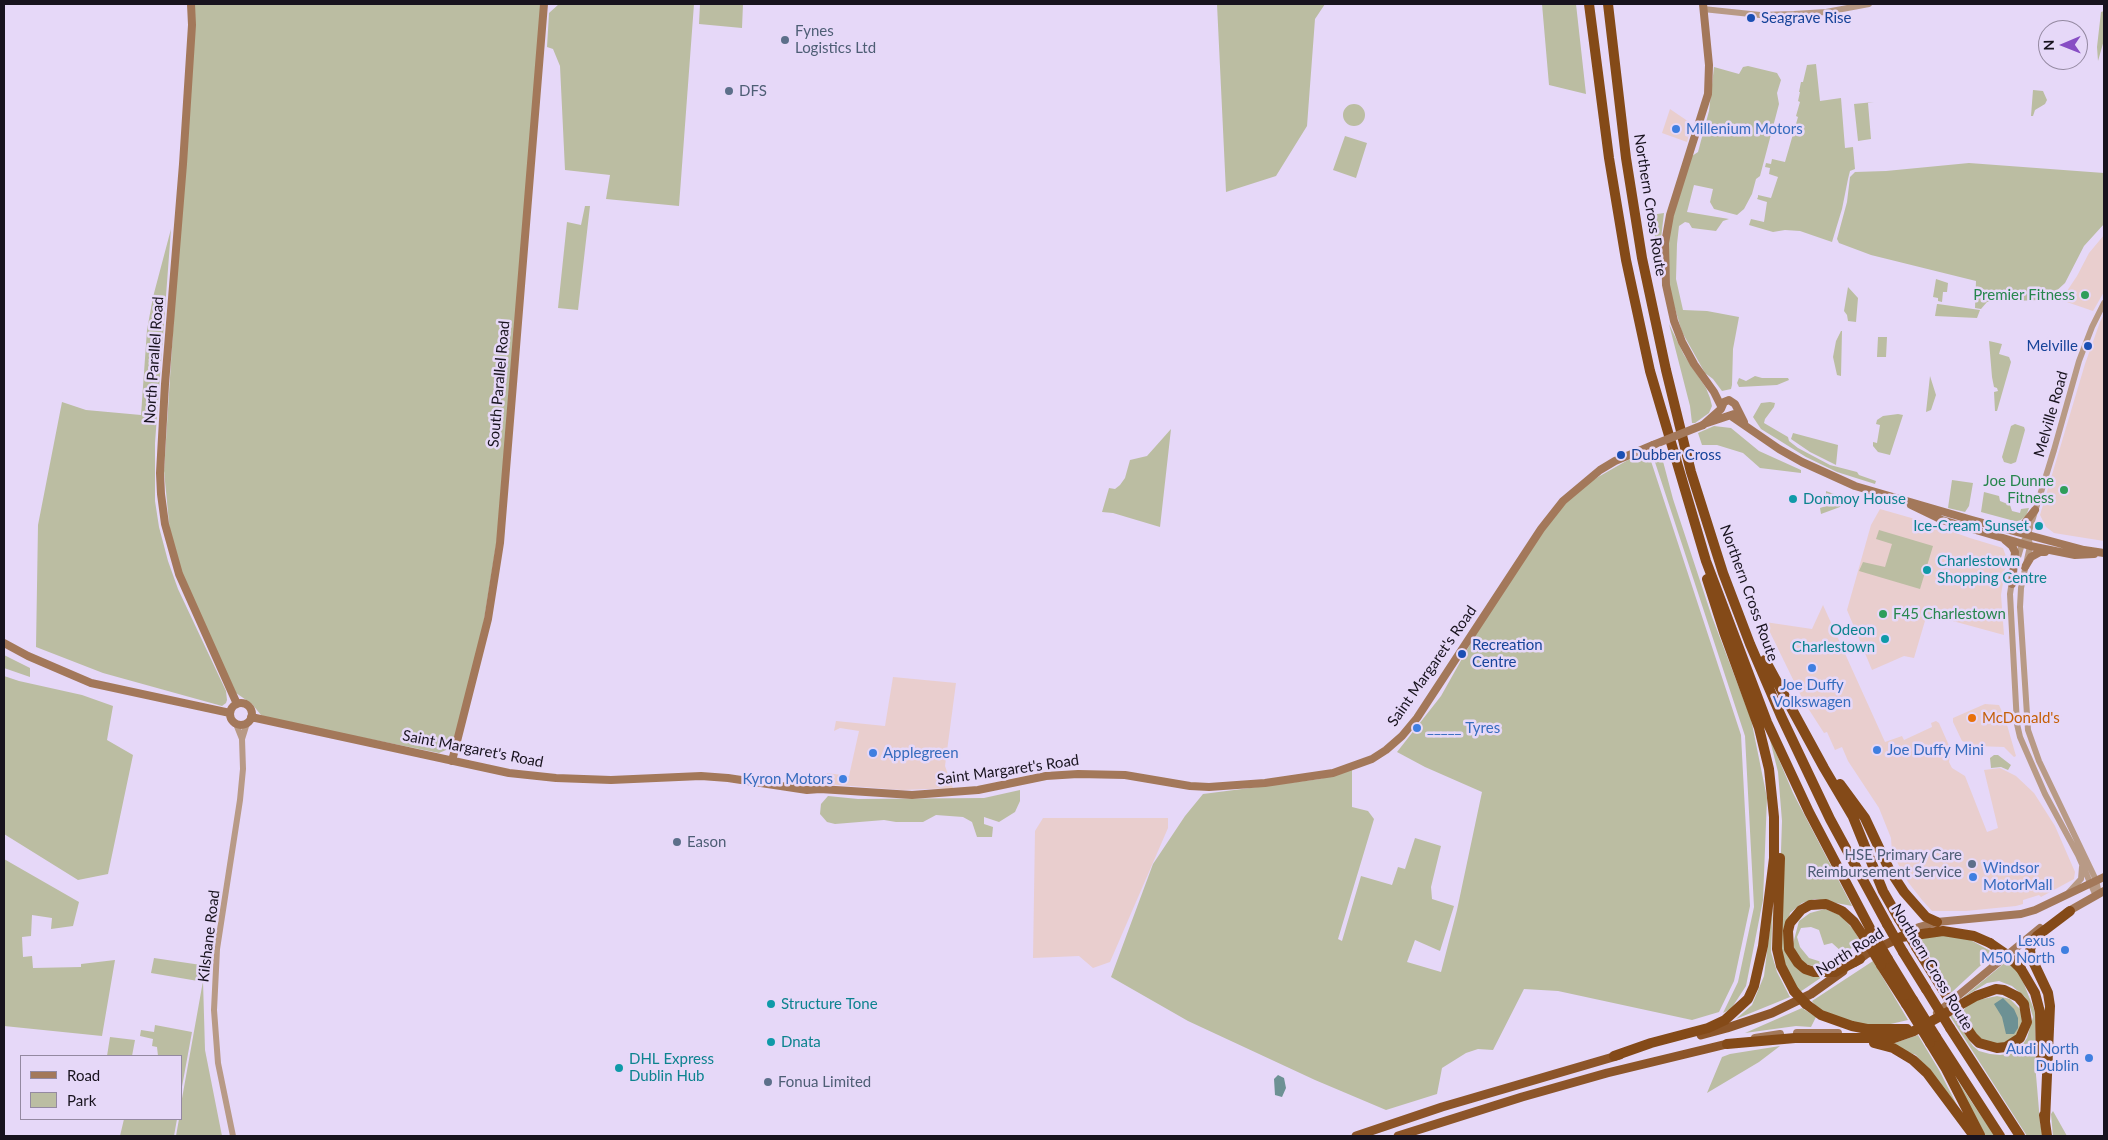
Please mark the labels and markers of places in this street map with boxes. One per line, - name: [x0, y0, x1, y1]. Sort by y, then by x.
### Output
- place label: Seagrave Rise: [1761, 9, 1852, 27]
- marker: Seagrave Rise: [1745, 12, 1757, 24]
- place label: Fynes Logistics Ltd: [795, 22, 876, 57]
- marker: Fynes Logistics Ltd: [779, 34, 791, 46]
- place label: DFS: [739, 82, 767, 100]
- marker: DFS: [723, 85, 735, 97]
- place label: Millenium Motors: [1686, 120, 1803, 138]
- marker: Millenium Motors: [1670, 123, 1682, 135]
- place label: Premier Fitness: [1973, 286, 2075, 304]
- marker: Premier Fitness: [2079, 289, 2091, 301]
- place label: Melville: [2027, 337, 2078, 355]
- marker: Melville: [2082, 340, 2094, 352]
- place label: Dubber Cross: [1631, 446, 1721, 464]
- marker: Dubber Cross: [1615, 449, 1627, 461]
- place label: Joe Dunne Fitness: [1983, 472, 2054, 507]
- marker: Joe Dunne Fitness: [2058, 484, 2070, 496]
- place label: Donmoy House: [1803, 490, 1906, 508]
- marker: Donmoy House: [1787, 493, 1799, 505]
- place label: Ice-Cream Sunset: [1913, 517, 2029, 535]
- marker: Ice-Cream Sunset: [2033, 520, 2045, 532]
- place label: Charlestown Shopping Centre: [1937, 552, 2047, 587]
- marker: Charlestown Shopping Centre: [1921, 564, 1933, 576]
- place label: F45 Charlestown: [1893, 605, 2006, 623]
- marker: F45 Charlestown: [1877, 608, 1889, 620]
- place label: Odeon Charlestown: [1792, 621, 1875, 656]
- marker: Odeon Charlestown: [1879, 633, 1891, 645]
- place label: Recreation Centre: [1472, 636, 1543, 671]
- marker: Recreation Centre: [1456, 648, 1468, 660]
- marker: Joe Duffy Volkswagen: [1806, 662, 1818, 674]
- place label: Joe Duffy Volkswagen: [1773, 676, 1851, 711]
- place label: McDonald's: [1982, 709, 2060, 727]
- marker: McDonald's: [1966, 712, 1978, 724]
- place label: _____ Tyres: [1427, 719, 1500, 737]
- marker: _____ Tyres: [1411, 722, 1423, 734]
- place label: Joe Duffy Mini: [1887, 741, 1984, 759]
- place label: Applegreen: [883, 744, 959, 762]
- marker: Joe Duffy Mini: [1871, 744, 1883, 756]
- marker: Applegreen: [867, 747, 879, 759]
- place label: Kyron Motors: [742, 770, 833, 788]
- marker: Kyron Motors: [837, 773, 849, 785]
- place label: Eason: [687, 833, 726, 851]
- marker: Eason: [671, 836, 683, 848]
- place label: HSE Primary Care Reimbursement Service: [1807, 846, 1962, 881]
- marker: HSE Primary Care Reimbursement Service: [1966, 858, 1978, 870]
- place label: Windsor MotorMall: [1983, 859, 2052, 894]
- marker: Windsor MotorMall: [1967, 871, 1979, 883]
- place label: Lexus M50 North: [1981, 932, 2055, 967]
- marker: Lexus M50 North: [2059, 944, 2071, 956]
- place label: Structure Tone: [781, 995, 878, 1013]
- marker: Structure Tone: [765, 998, 777, 1010]
- place label: Dnata: [781, 1033, 821, 1051]
- marker: Dnata: [765, 1036, 777, 1048]
- place label: Audi North Dublin: [2006, 1040, 2079, 1075]
- place label: DHL Express Dublin Hub: [629, 1050, 714, 1085]
- marker: Audi North Dublin: [2083, 1052, 2095, 1064]
- marker: DHL Express Dublin Hub: [613, 1062, 625, 1074]
- place label: Fonua Limited: [778, 1073, 871, 1091]
- marker: Fonua Limited: [762, 1076, 774, 1088]

